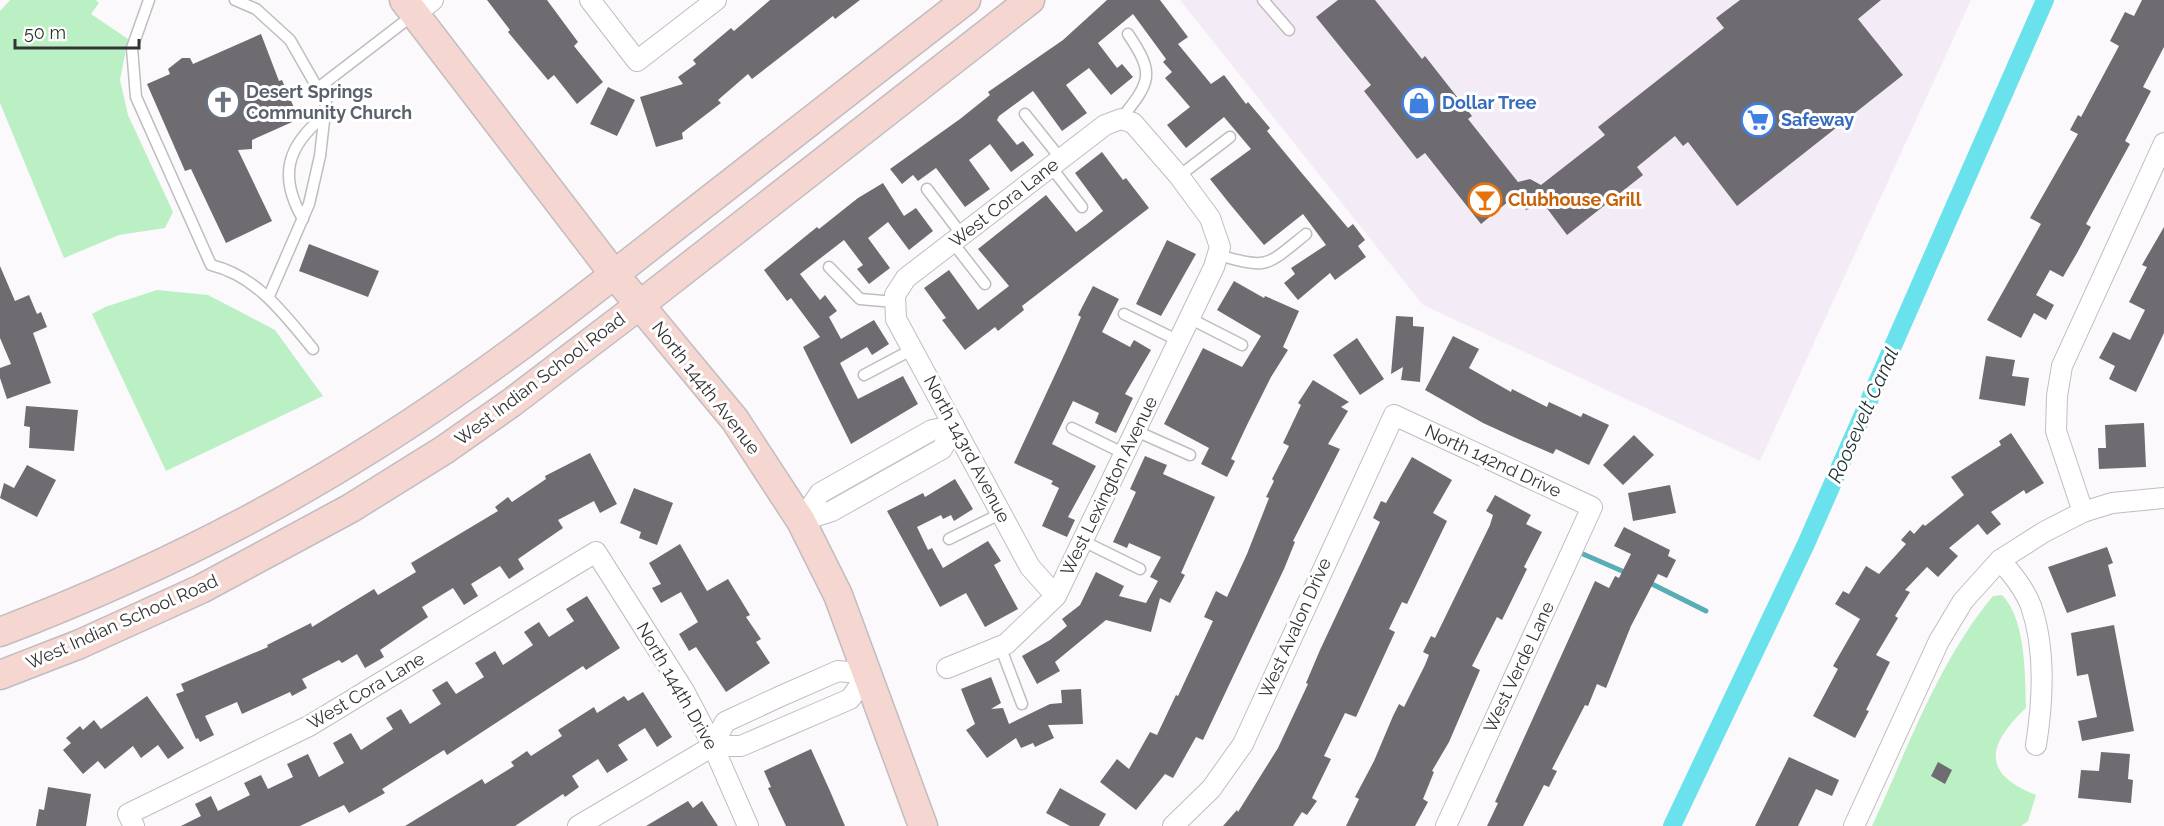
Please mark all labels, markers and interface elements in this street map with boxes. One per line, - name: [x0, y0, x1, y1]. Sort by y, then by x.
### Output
- scale bar: [15, 12, 140, 50]
- text: 50 m: [24, 22, 66, 43]
- place label: Desert Springs Community Church: [246, 81, 412, 123]
- church icon: Desert Springs Community Church: [205, 84, 241, 120]
- shop icon: Dollar Tree: [1401, 85, 1437, 121]
- place label: Dollar Tree: [1442, 92, 1537, 113]
- supermarket icon: Safeway: [1740, 102, 1776, 138]
- place label: Safeway: [1781, 109, 1854, 130]
- street label: West Cora Lane: [945, 153, 1063, 252]
- bar icon: Clubhouse Grill: [1467, 182, 1503, 218]
- place label: Clubhouse Grill: [1508, 189, 1642, 210]
- street label: West Indian School Road: [451, 308, 629, 449]
- street label: North 144th Avenue: [648, 317, 765, 459]
- water label: Roosevelt Canal: [1822, 344, 1904, 486]
- street label: North 143rd Avenue: [920, 372, 1015, 526]
- street label: West Lexington Avenue: [1056, 392, 1161, 579]
- street label: North 142nd Drive: [1422, 420, 1565, 502]
- street label: West Avalon Drive: [1254, 554, 1335, 701]
- street label: West Indian School Road: [23, 570, 221, 673]
- street label: West Verde Lane: [1479, 597, 1558, 736]
- street label: North 144th Drive: [633, 618, 723, 753]
- street label: West Cora Lane: [304, 647, 428, 734]

